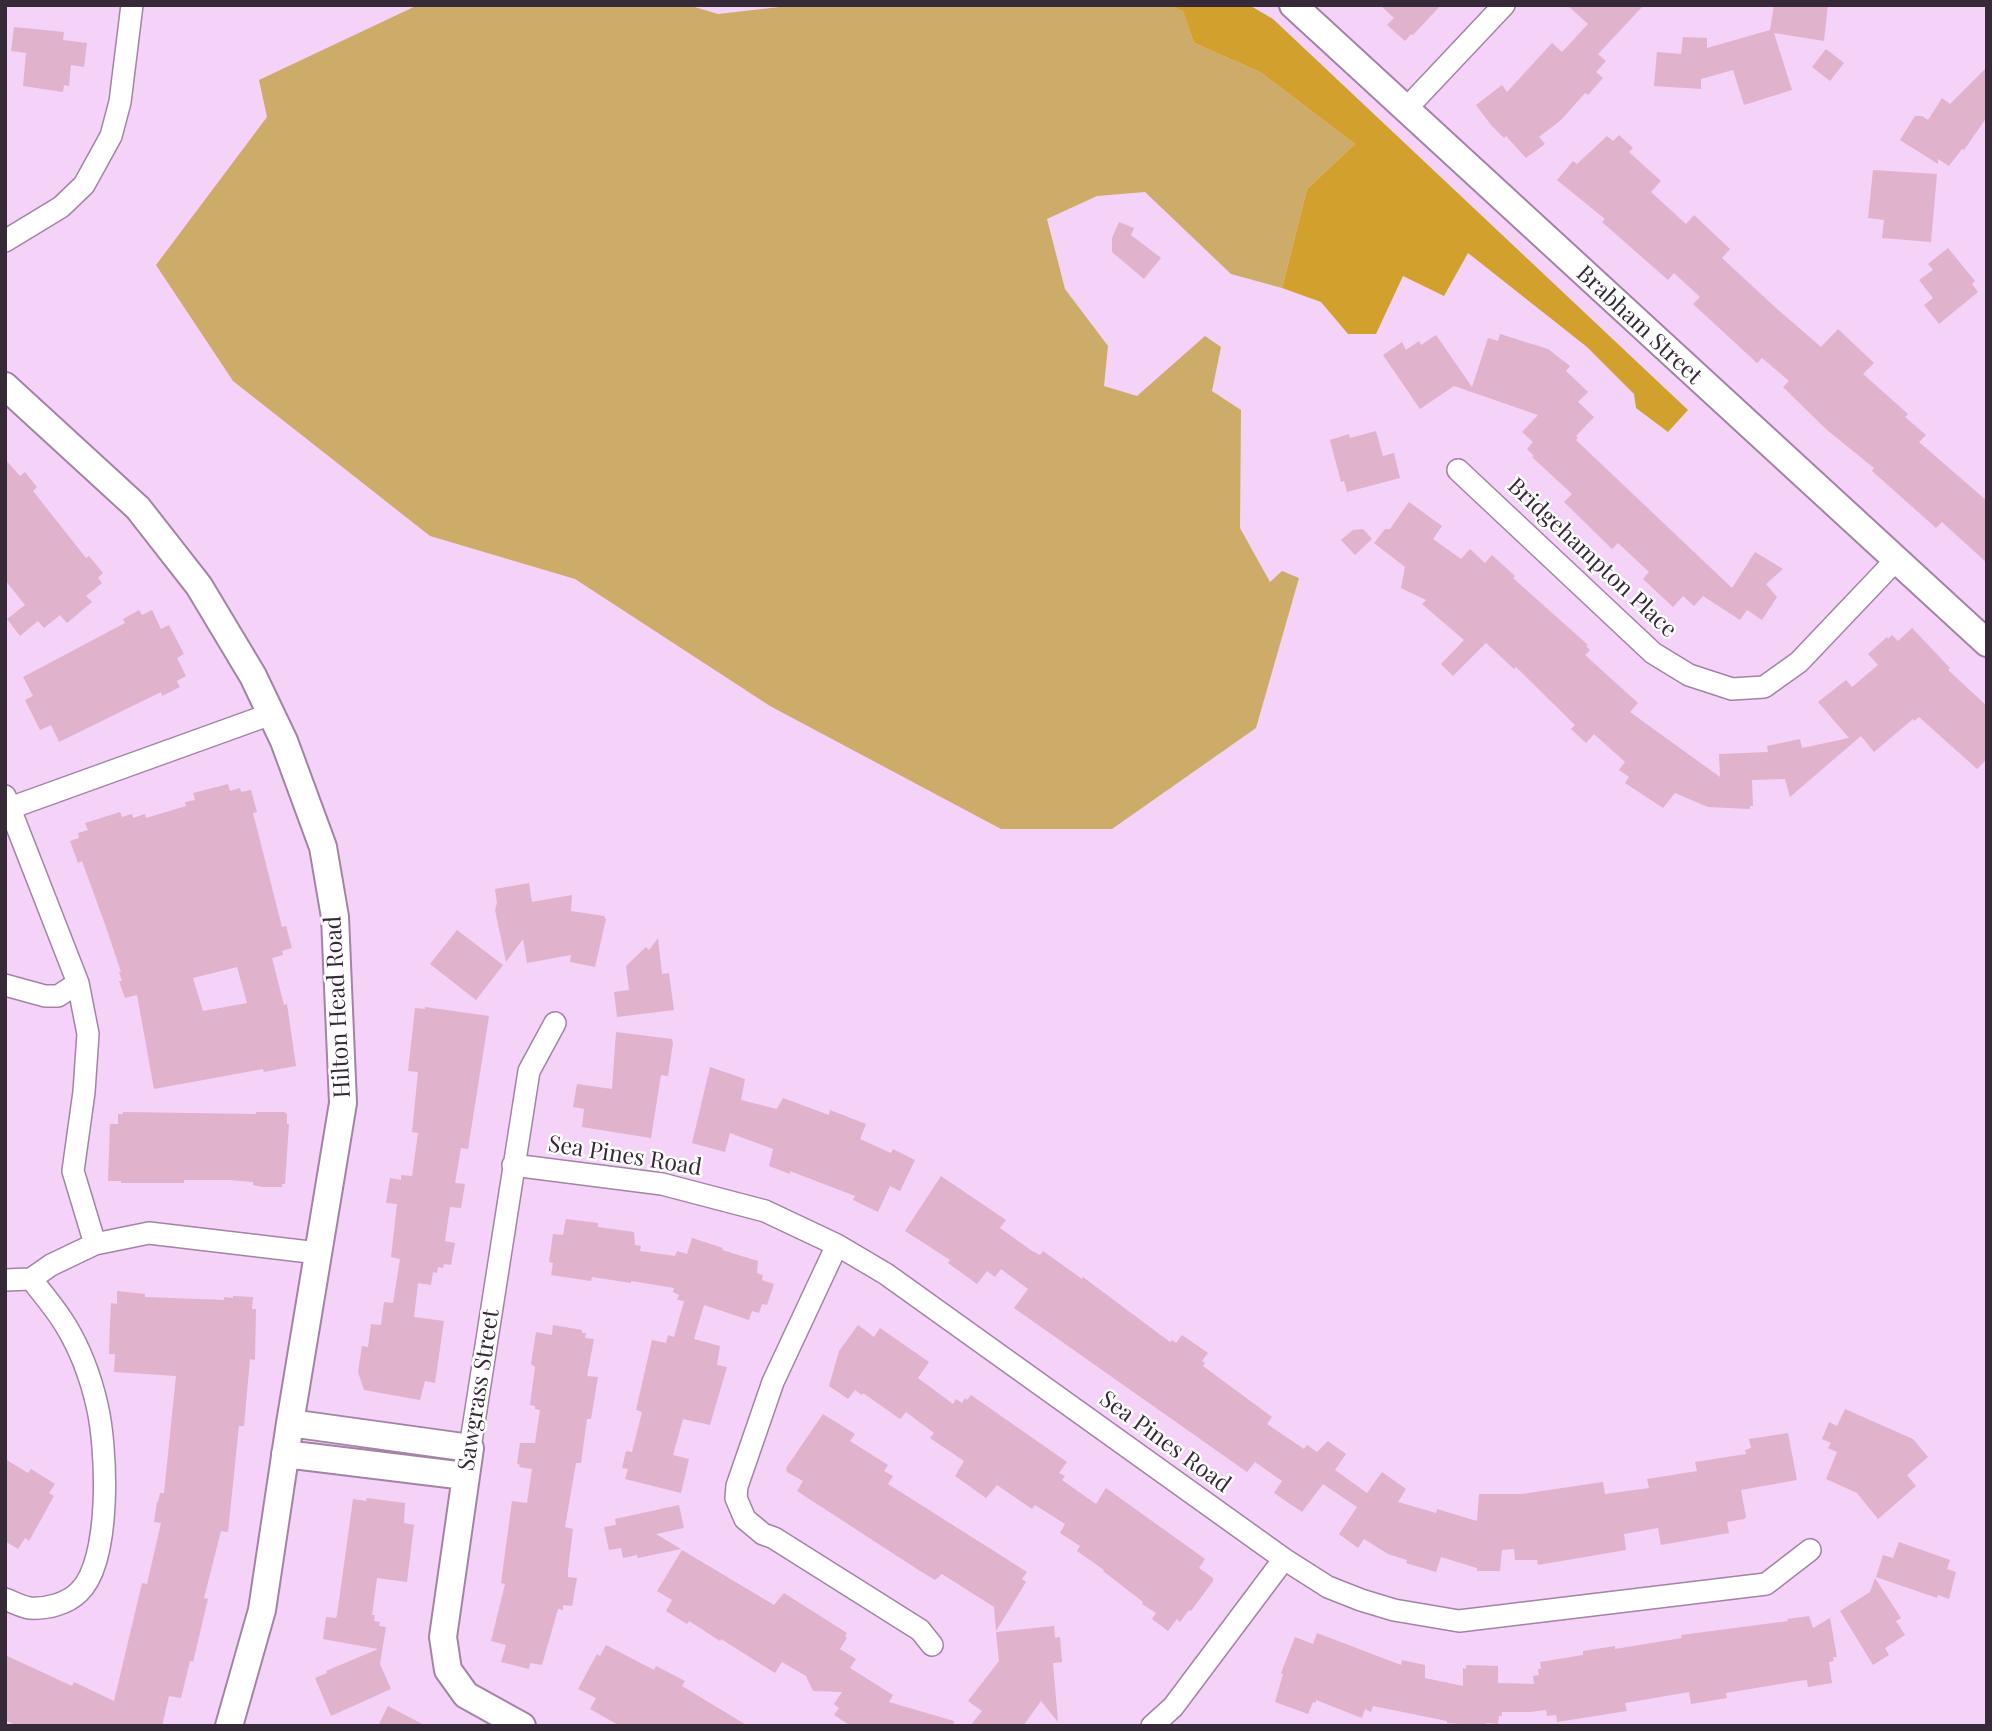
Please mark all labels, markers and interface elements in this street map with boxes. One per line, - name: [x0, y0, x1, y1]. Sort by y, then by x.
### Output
- street label: Brabham Street: [1571, 260, 1707, 390]
- street label: Bridgehampton Place: [1502, 472, 1682, 644]
- street label: Hilton Head Road: [319, 915, 357, 1099]
- street label: Sea Pines Road: [546, 1130, 704, 1182]
- street label: Sawgrass Street: [453, 1307, 505, 1473]
- street label: Sea Pines Road: [1094, 1385, 1236, 1499]

